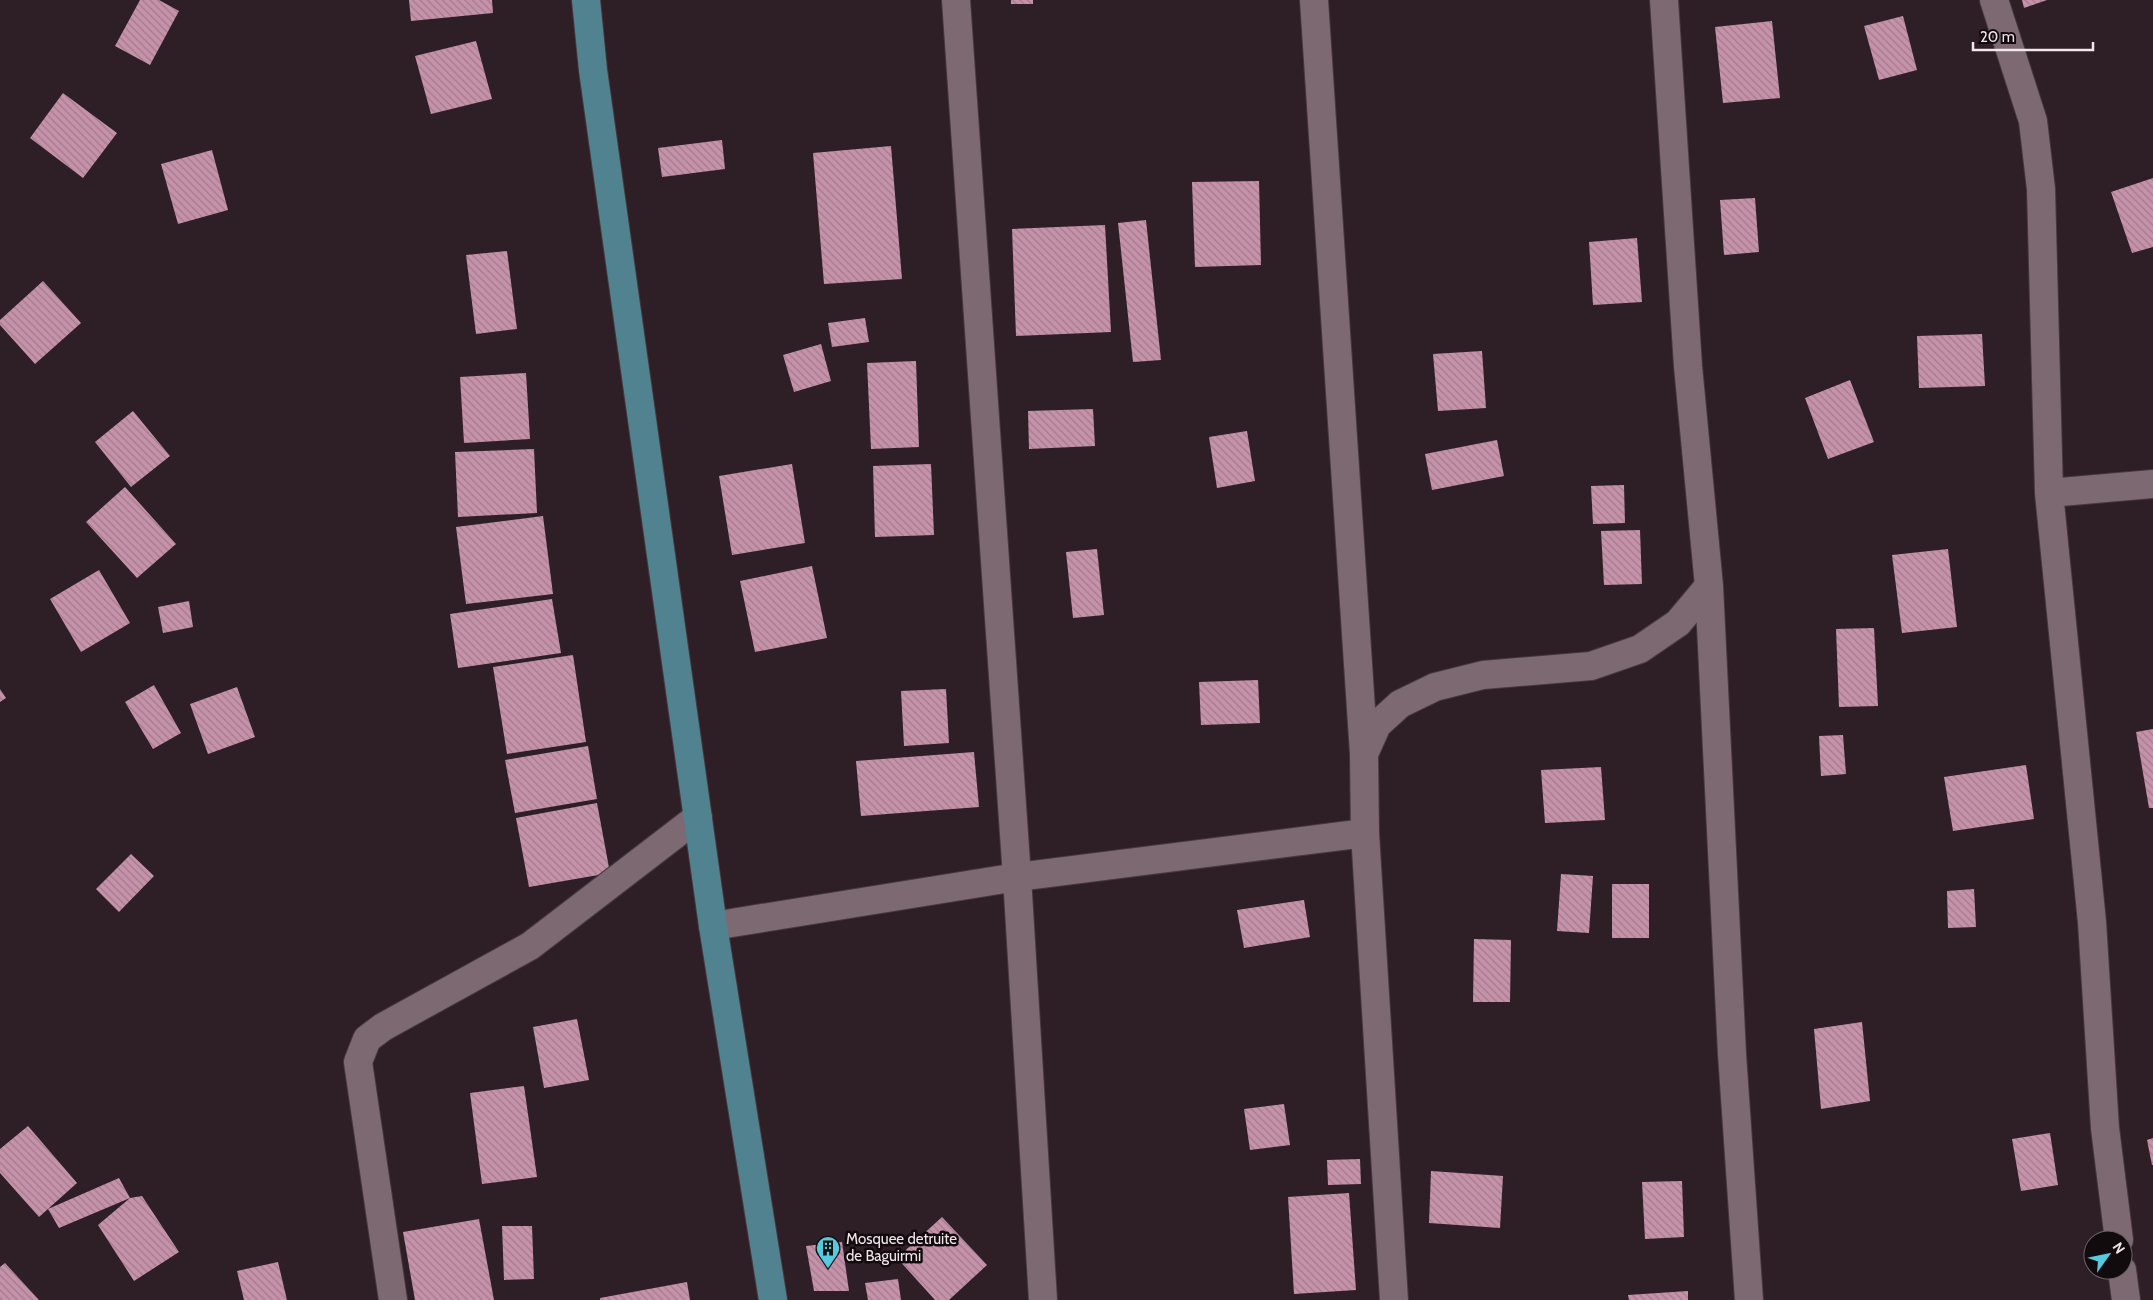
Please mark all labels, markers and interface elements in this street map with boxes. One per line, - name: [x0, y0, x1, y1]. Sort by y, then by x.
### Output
- scale bar: [1973, 20, 2093, 52]
- text: 20 m: [1980, 28, 2015, 46]
- place label: Mosquee detruite de Baguirmi: [846, 1230, 957, 1265]
- north arrow: [2083, 1230, 2133, 1280]
- building icon: Mosquee detruite de Baguirmi: [815, 1235, 841, 1269]
- text: N: [2109, 1239, 2129, 1257]

